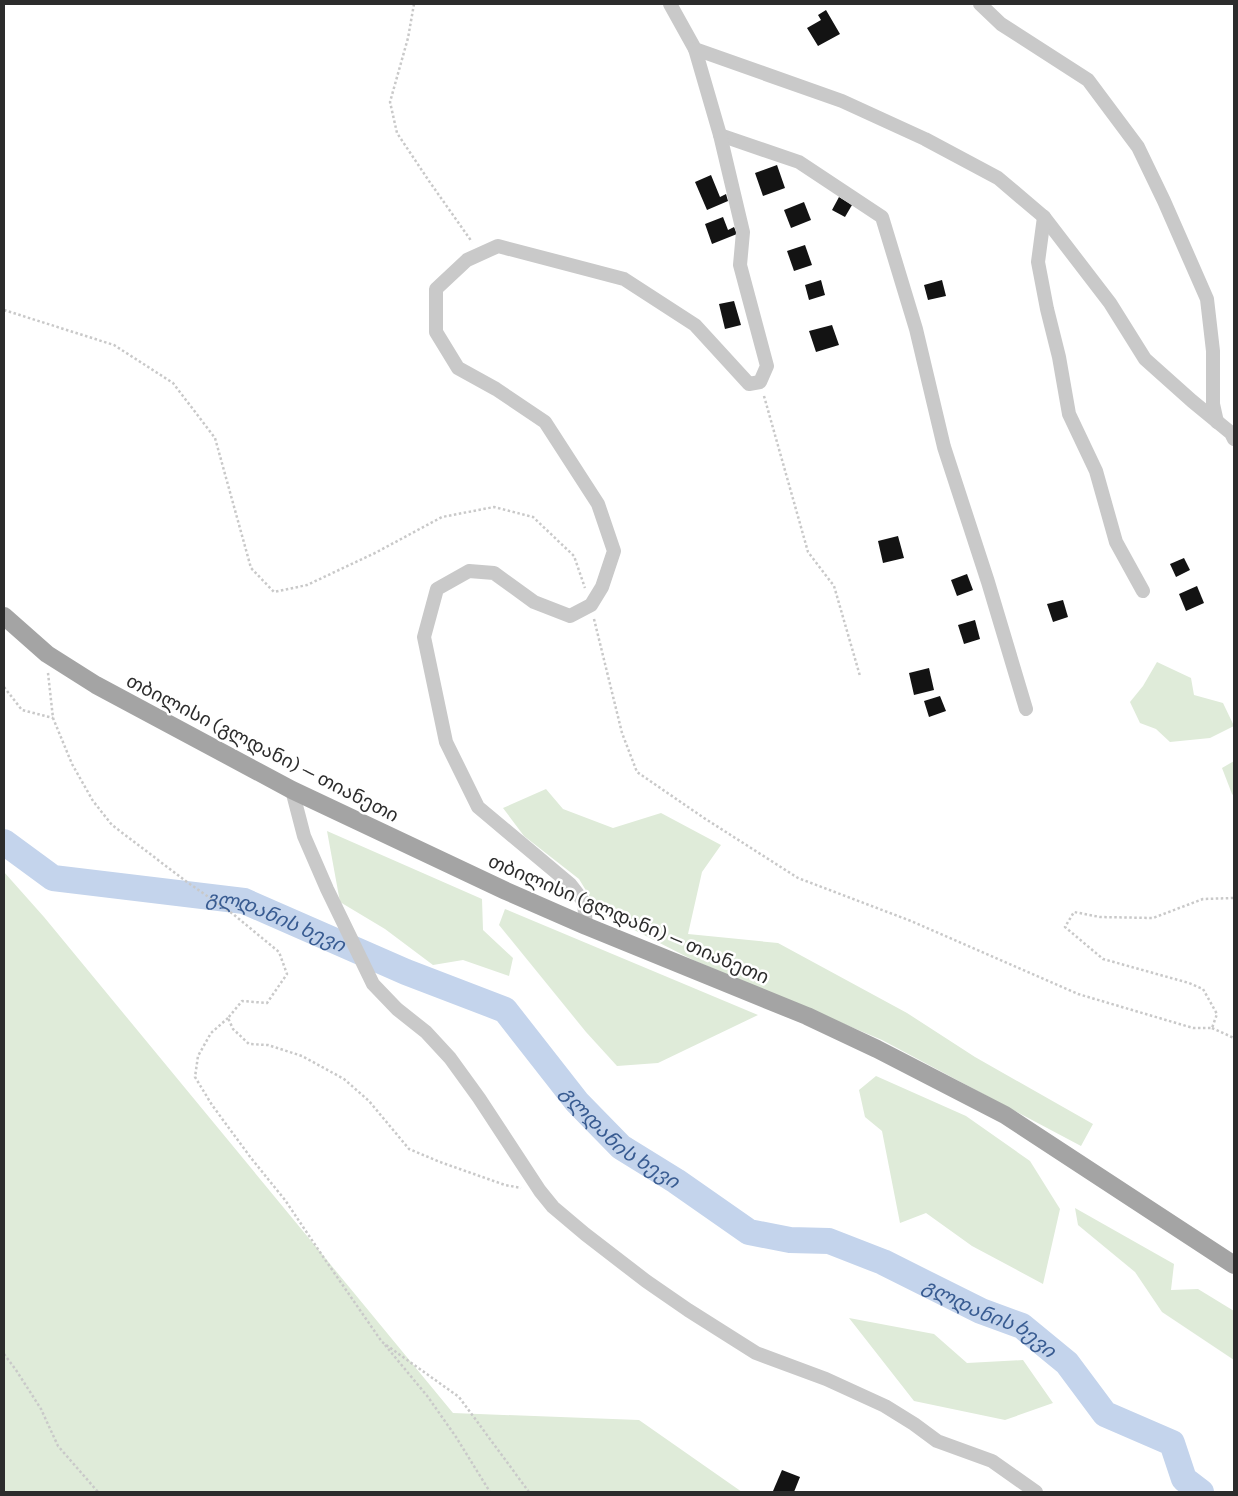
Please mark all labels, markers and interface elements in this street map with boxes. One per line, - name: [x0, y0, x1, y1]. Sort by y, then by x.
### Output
- street label: თბილისი (გლდანი) — თიანეთი: [122, 668, 403, 828]
- street label: თბილისი (გლდანი) — თიანეთი: [484, 848, 773, 990]
- water label: გლდანის ხევი: [205, 885, 351, 957]
- water label: გლდანის ხევი: [556, 1081, 686, 1193]
- water label: გლდანის ხევი: [919, 1272, 1063, 1363]

